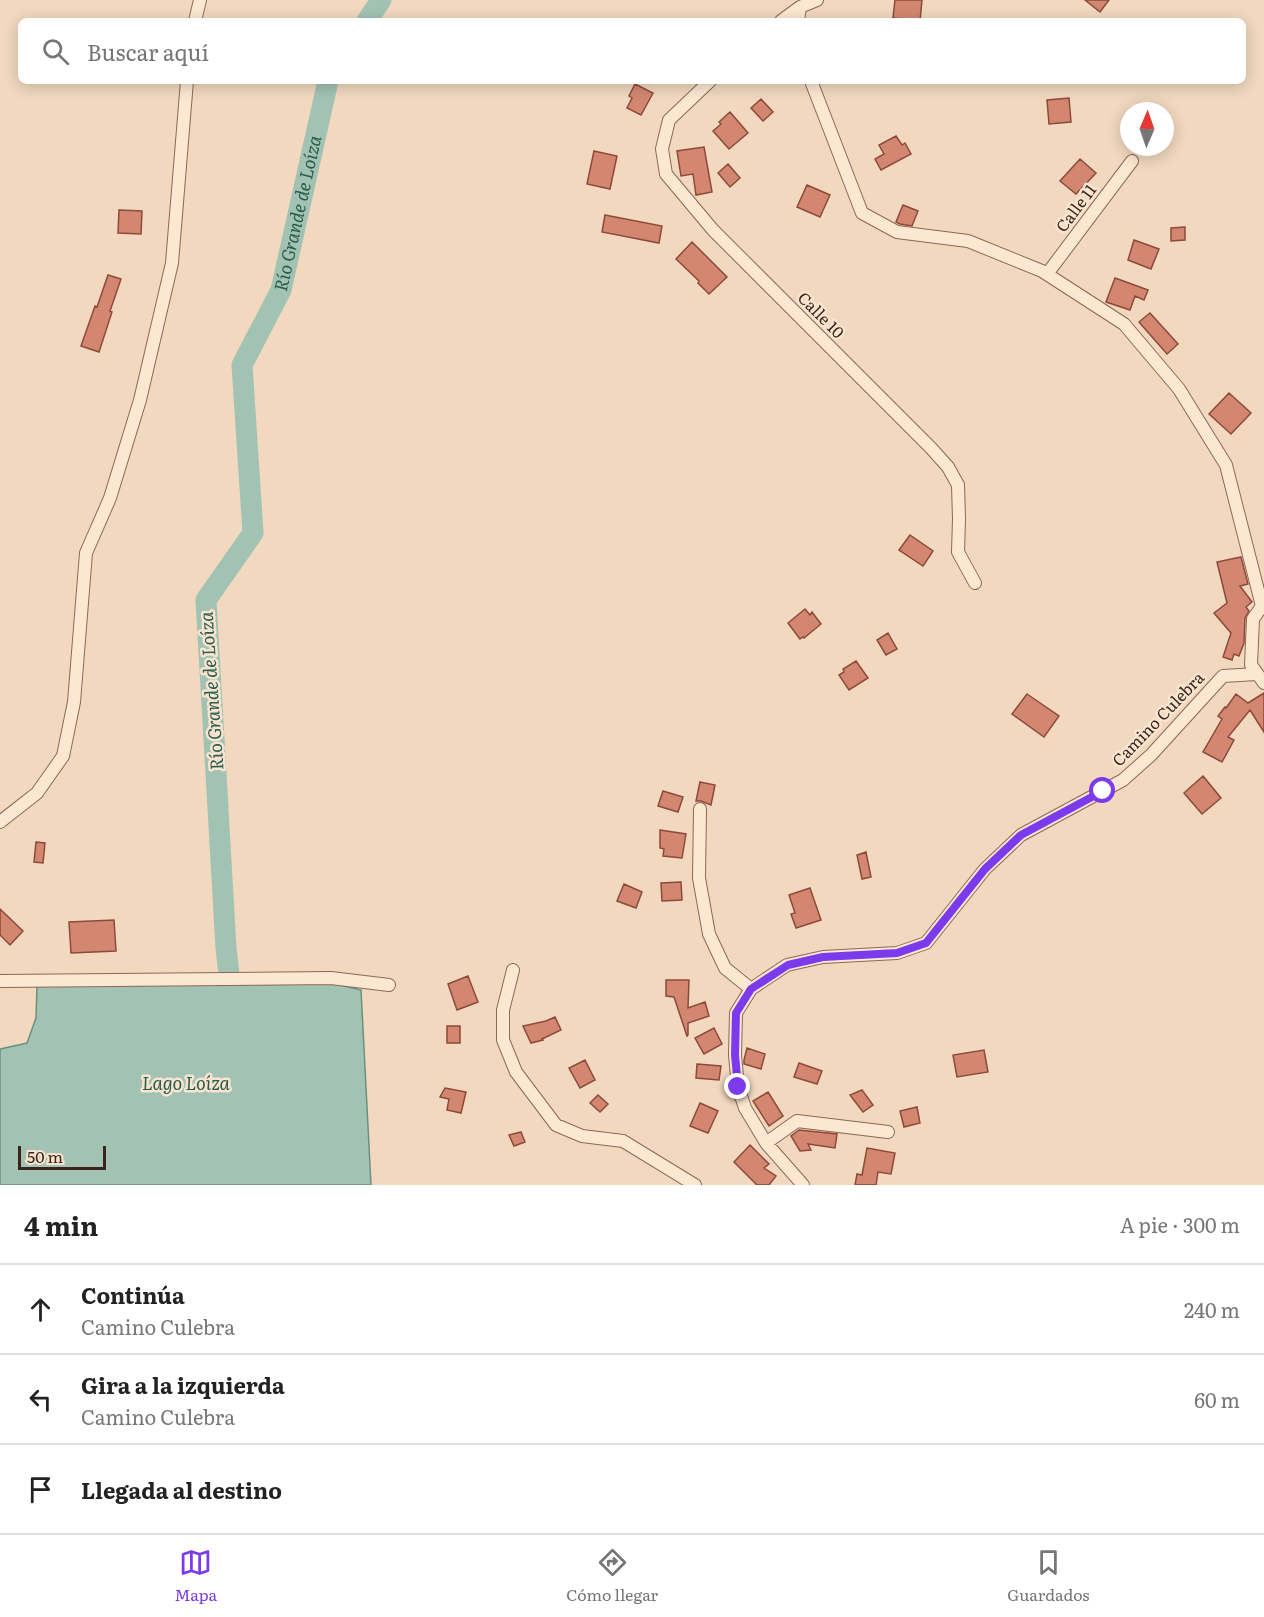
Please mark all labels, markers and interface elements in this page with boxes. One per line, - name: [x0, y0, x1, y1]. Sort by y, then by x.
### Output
- search box: [18, 18, 1246, 84]
- icon: search: [39, 35, 72, 68]
- text: Buscar aquí: [87, 35, 209, 68]
- north arrow: [1120, 102, 1174, 156]
- water label: Río Grande de Loíza: [266, 132, 328, 294]
- street label: Calle 11: [1049, 178, 1102, 236]
- street label: Calle 10: [793, 285, 851, 343]
- water label: Río Grande de Loíza: [191, 610, 230, 771]
- street label: Camino Culebra: [1106, 665, 1209, 771]
- route start: [1089, 777, 1115, 803]
- water label: Lago Loíza: [142, 1069, 231, 1096]
- route end: [724, 1073, 750, 1099]
- scale bar: [18, 1143, 106, 1170]
- text: 50 m: [27, 1144, 63, 1168]
- text: 4 min: [24, 1205, 98, 1244]
- text: A pie · 300 m: [1120, 1209, 1240, 1239]
- text: Continúa: [81, 1278, 185, 1311]
- icon: ahead: [24, 1293, 57, 1326]
- text: 240 m: [1184, 1294, 1240, 1324]
- text: Camino Culebra: [81, 1311, 235, 1341]
- text: Gira a la izquierda: [81, 1368, 285, 1401]
- icon: left: [24, 1383, 57, 1416]
- text: 60 m: [1194, 1384, 1240, 1414]
- text: Camino Culebra: [81, 1401, 235, 1431]
- icon: arrive: [24, 1473, 57, 1506]
- text: Llegada al destino: [81, 1473, 282, 1506]
- tab: Mapa: [174, 1546, 217, 1606]
- tab: Cómo llegar: [566, 1546, 658, 1606]
- tab: Guardados: [1007, 1546, 1090, 1606]

